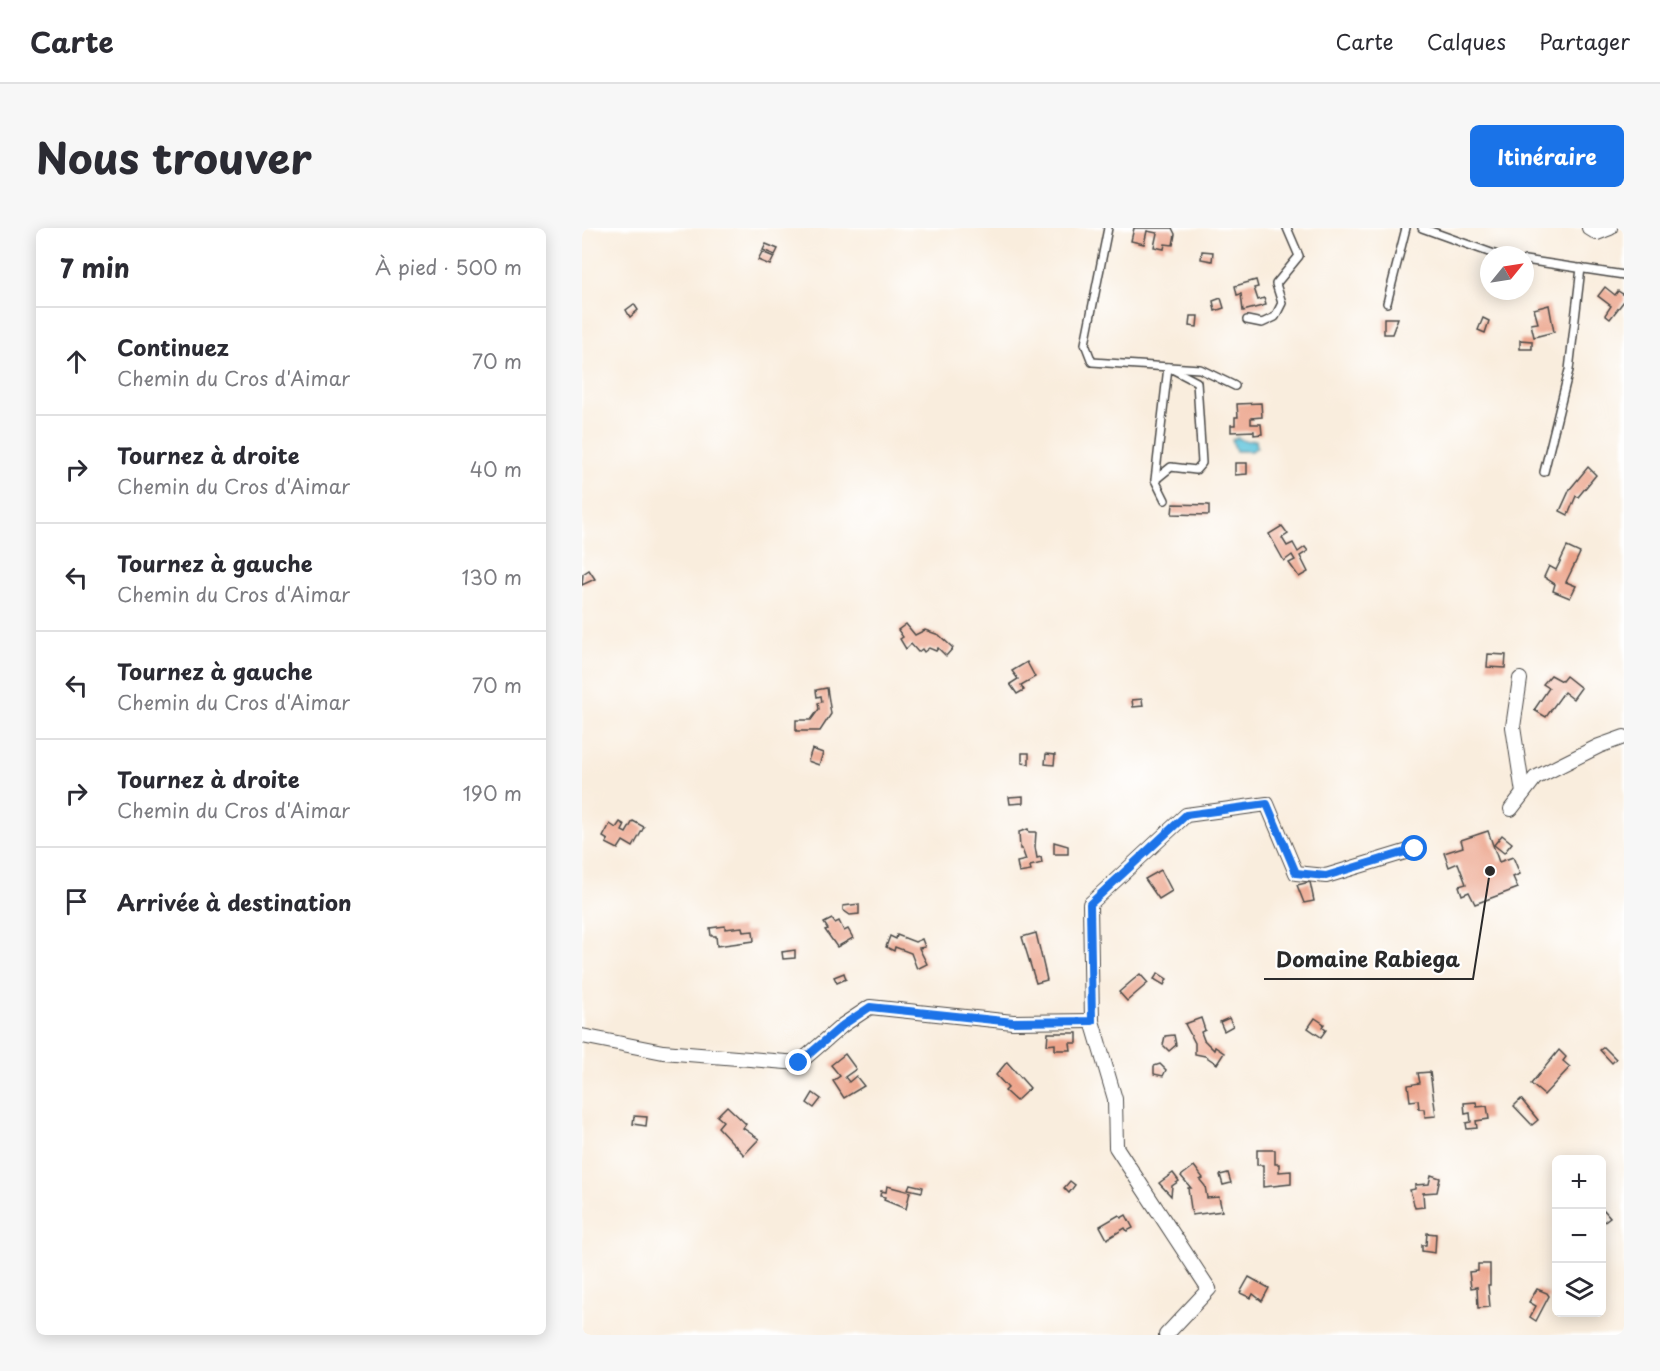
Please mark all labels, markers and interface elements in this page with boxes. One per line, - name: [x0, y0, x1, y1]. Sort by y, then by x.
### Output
- text: Carte: [30, 20, 114, 63]
- text: Carte: [1336, 25, 1394, 57]
- text: Calques: [1427, 25, 1506, 57]
- text: Partager: [1539, 25, 1630, 57]
- text: Nous trouver: [36, 125, 312, 188]
- button: Itinéraire: [1470, 125, 1624, 187]
- north arrow: [1480, 246, 1534, 300]
- text: 7 min: [60, 248, 130, 287]
- text: À pied · 500 m: [375, 252, 522, 282]
- text: Continuez: [117, 330, 229, 363]
- icon: ahead: [60, 345, 93, 378]
- text: 70 m: [472, 346, 522, 376]
- text: Chemin du Cros d'Aimar: [117, 363, 350, 393]
- text: Tournez à droite: [117, 438, 300, 471]
- icon: right: [60, 453, 93, 486]
- text: 40 m: [470, 454, 522, 484]
- text: Chemin du Cros d'Aimar: [117, 471, 350, 501]
- text: Tournez à gauche: [117, 546, 313, 579]
- icon: left: [60, 561, 93, 594]
- text: 130 m: [462, 562, 522, 592]
- text: Chemin du Cros d'Aimar: [117, 579, 350, 609]
- text: Tournez à gauche: [117, 654, 313, 687]
- icon: left: [60, 669, 93, 702]
- text: 70 m: [472, 670, 522, 700]
- text: Chemin du Cros d'Aimar: [117, 687, 350, 717]
- text: Tournez à droite: [117, 762, 300, 795]
- icon: right: [60, 777, 93, 810]
- text: 190 m: [463, 778, 522, 808]
- text: Chemin du Cros d'Aimar: [117, 795, 350, 825]
- route start: [1401, 835, 1427, 861]
- icon: arrive: [60, 885, 93, 918]
- text: Arrivée à destination: [117, 885, 351, 918]
- callout: Domaine Rabiega: [1264, 940, 1473, 979]
- text: Domaine Rabiega: [1276, 942, 1460, 974]
- route end: [785, 1049, 811, 1075]
- map controls: [1552, 1155, 1606, 1317]
- button: +: [1552, 1155, 1606, 1209]
- button: −: [1552, 1209, 1606, 1263]
- button: layers: [1552, 1263, 1606, 1317]

